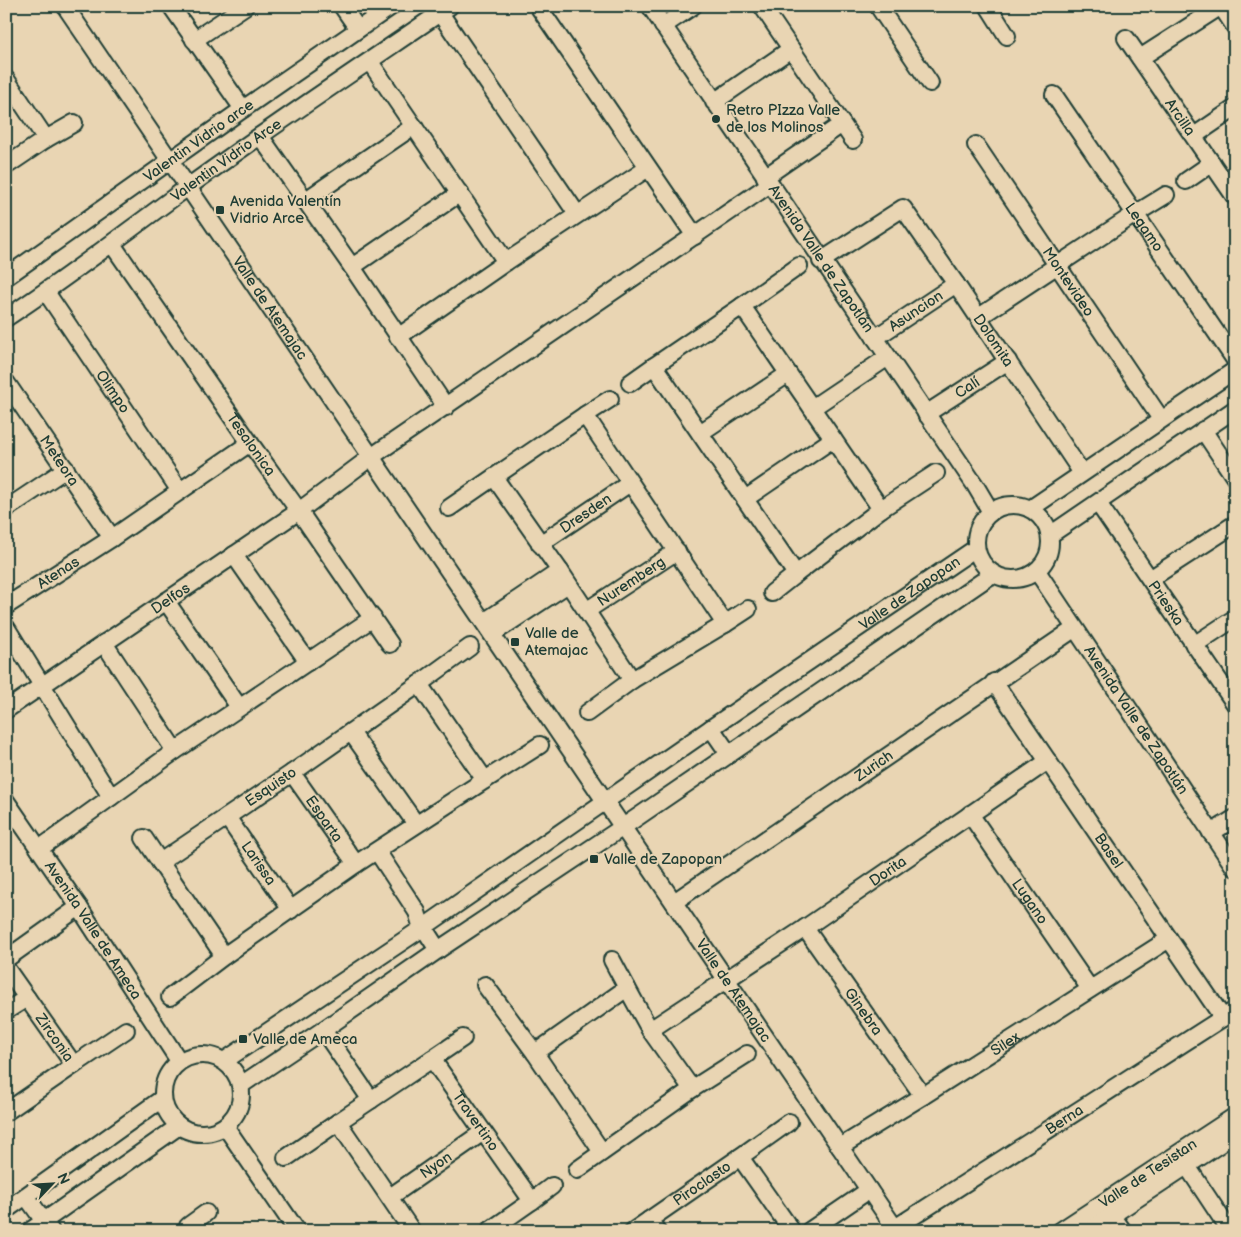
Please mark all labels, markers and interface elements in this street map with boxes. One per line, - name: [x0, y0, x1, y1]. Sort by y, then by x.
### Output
- street label: Valentin Vidrio arce: [140, 95, 257, 186]
- street label: Arcilla: [1161, 95, 1200, 139]
- place label: Retro PIzza Valle de los Molinos: [726, 101, 840, 137]
- marker: Retro PIzza Valle de los Molinos: [710, 113, 722, 125]
- street label: Valentin Vidrio Arce: [167, 114, 285, 206]
- street label: Avenida Valle de Zapotlán: [764, 181, 878, 336]
- place label: Avenida Valentín Vidrio Arce: [230, 192, 341, 228]
- street label: Legamo: [1121, 199, 1168, 255]
- marker: Avenida Valentín Vidrio Arce: [214, 204, 226, 216]
- street label: Montevideo: [1038, 243, 1099, 320]
- street label: Valle de Atemajac: [228, 253, 312, 363]
- street label: Asuncion: [885, 286, 947, 336]
- street label: Dolomita: [969, 310, 1018, 370]
- street label: Olimpo: [92, 366, 134, 417]
- street label: Calí: [951, 372, 984, 402]
- street label: Tesalonica: [223, 409, 280, 479]
- street label: Meteora: [35, 432, 83, 490]
- street label: Dresden: [556, 489, 615, 537]
- street label: Atenas: [33, 552, 83, 593]
- street label: Nuremberg: [594, 552, 669, 610]
- street label: Valle de Zapopan: [855, 552, 964, 634]
- street label: Prieska: [1144, 577, 1188, 629]
- street label: Delfos: [147, 578, 194, 618]
- place label: Valle de Atemajac: [525, 624, 588, 660]
- marker: Valle de Atemajac: [509, 636, 521, 648]
- street label: Avenida Valle de Zapotlán: [1080, 642, 1193, 798]
- street label: Zurich: [850, 746, 897, 786]
- street label: Esquisto: [242, 763, 300, 811]
- street label: Esparta: [301, 792, 347, 846]
- street label: Basel: [1090, 829, 1128, 872]
- street label: Larissa: [237, 838, 280, 889]
- place label: Valle de Zapopan: [604, 850, 722, 869]
- street label: Dorita: [866, 852, 910, 891]
- marker: Valle de Zapopan: [588, 853, 600, 865]
- street label: Avenida Valle de Ameca: [41, 857, 146, 1003]
- street label: Lugano: [1008, 875, 1052, 928]
- street label: Valle de Atemajac: [692, 935, 775, 1046]
- street label: Ginebra: [840, 984, 887, 1039]
- street label: Zirconia: [31, 1009, 78, 1066]
- street label: Silex: [987, 1027, 1024, 1060]
- place label: Valle de Ameca: [253, 1030, 358, 1049]
- marker: Valle de Ameca: [237, 1033, 249, 1045]
- street label: Travertino: [448, 1088, 503, 1155]
- street label: Berna: [1042, 1100, 1087, 1139]
- street label: Valle de Tesistan: [1095, 1134, 1200, 1212]
- street label: Nyon: [416, 1147, 456, 1183]
- street label: Piroclasto: [669, 1157, 735, 1210]
- north arrow: [28, 1160, 78, 1210]
- text: N: [53, 1170, 73, 1187]

